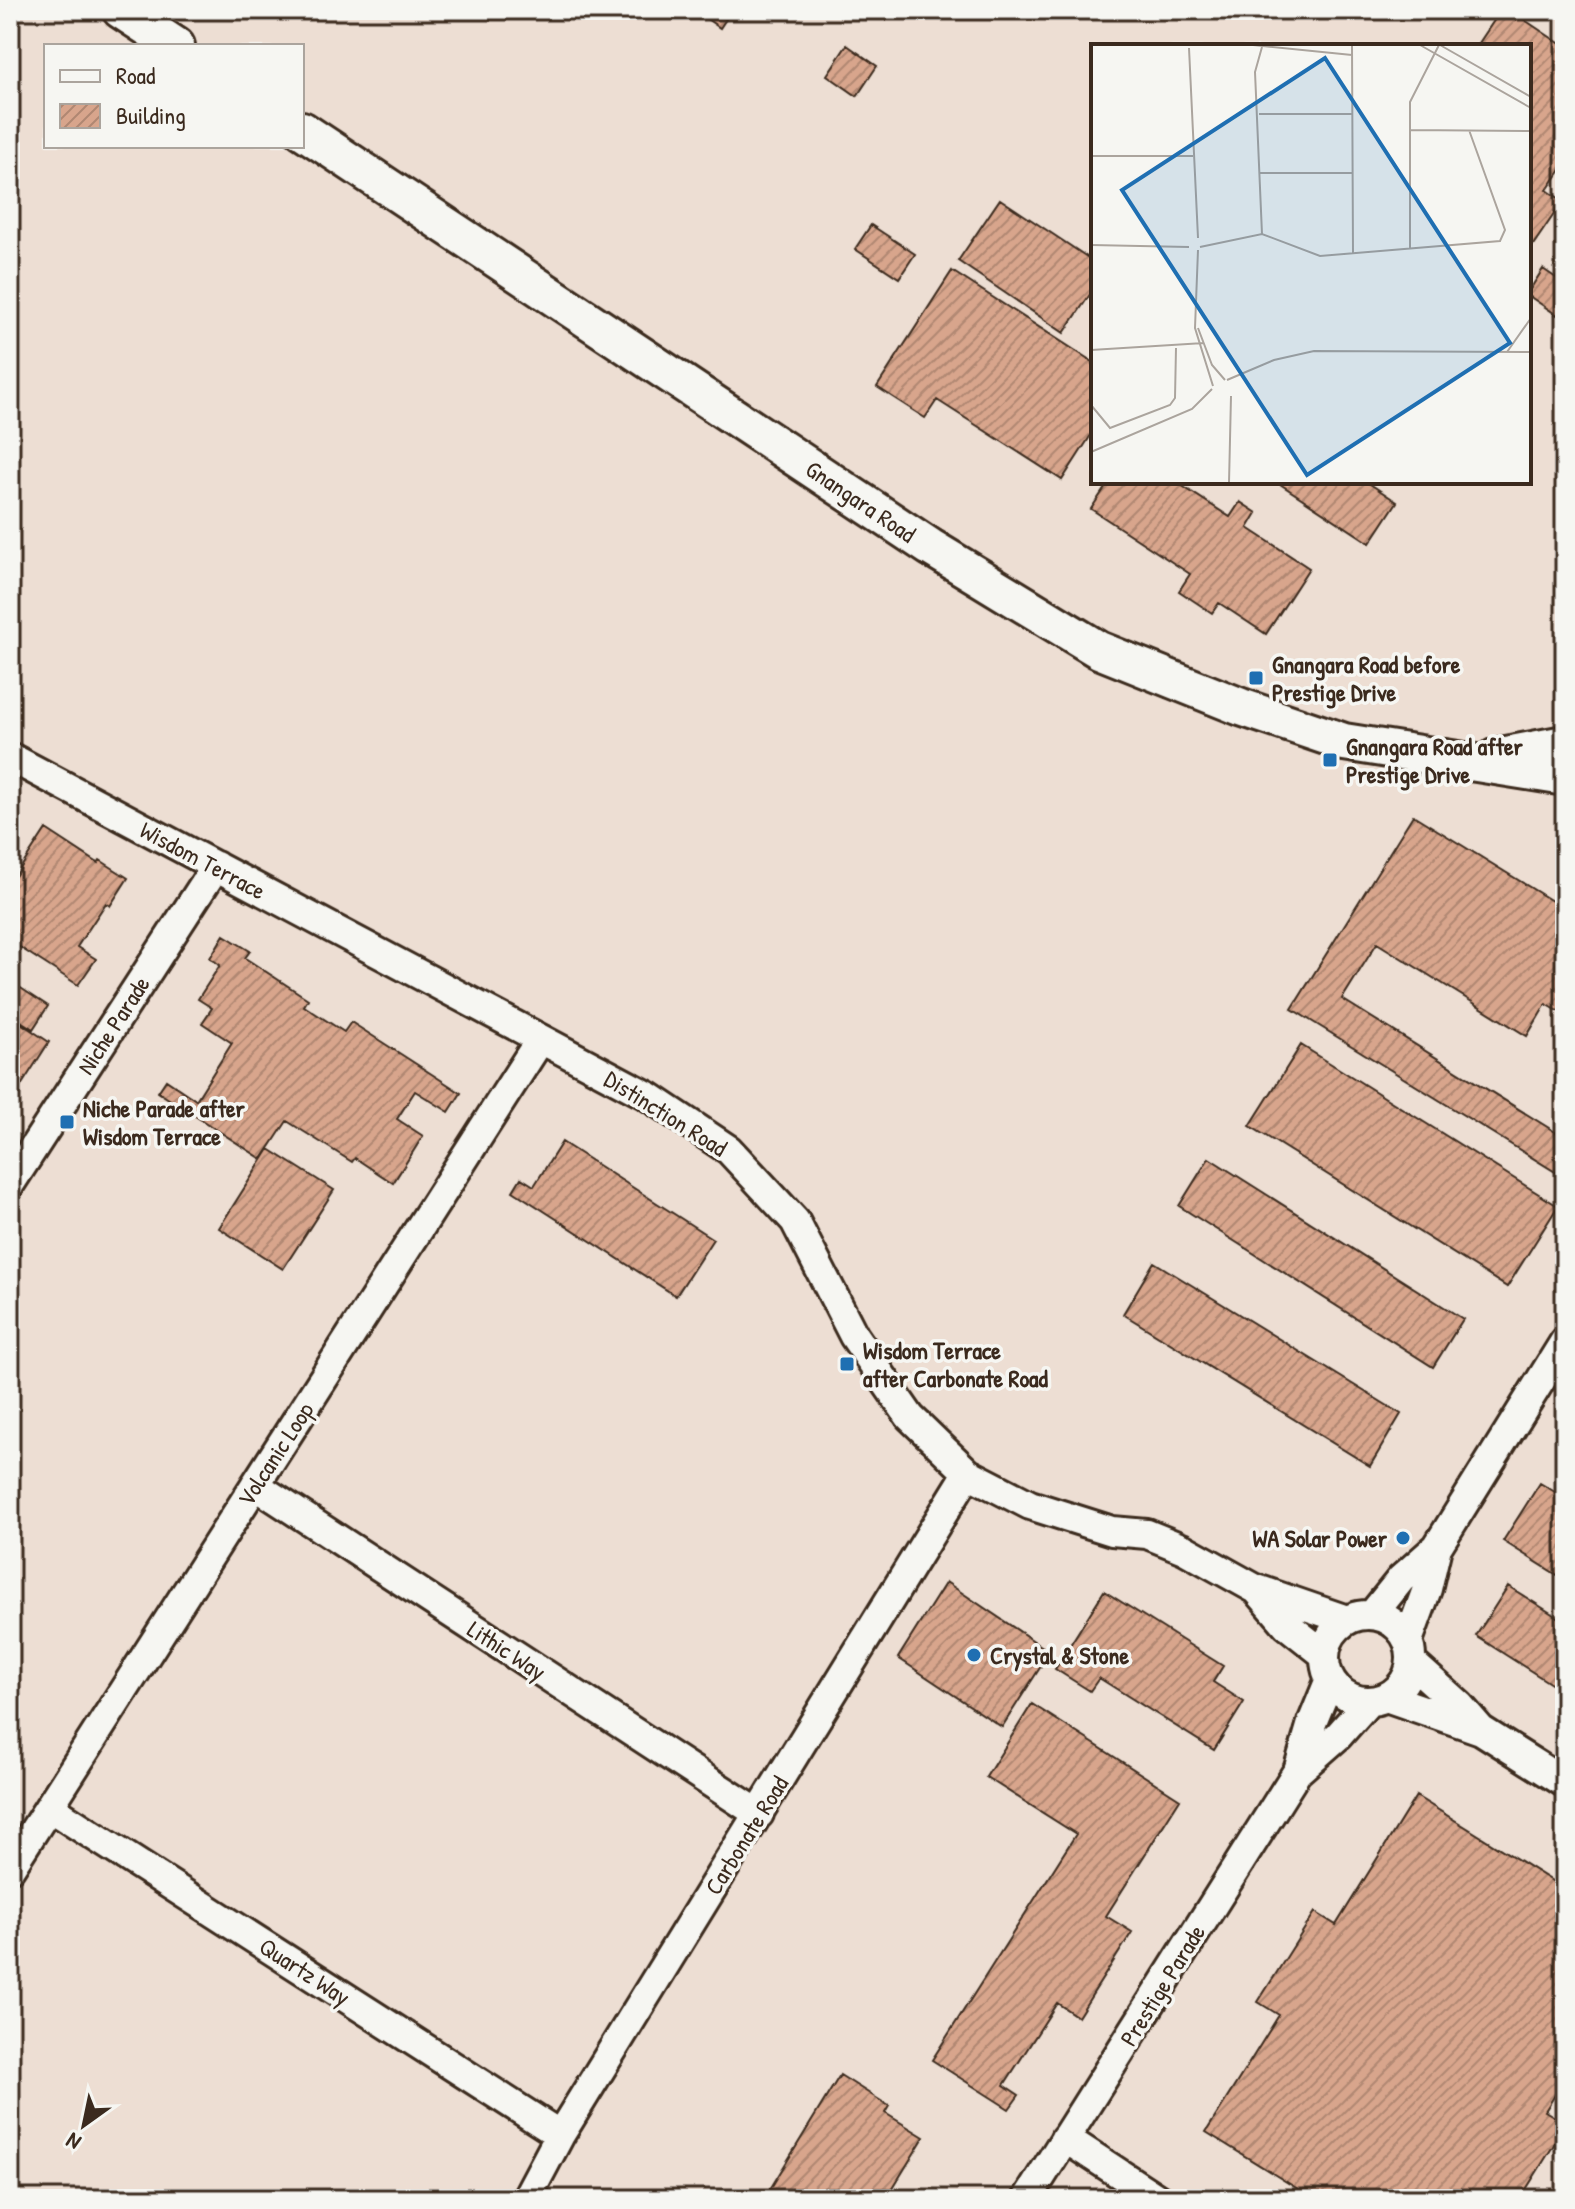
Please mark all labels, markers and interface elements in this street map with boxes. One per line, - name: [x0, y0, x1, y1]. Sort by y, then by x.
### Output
- legend: [44, 44, 304, 148]
- inset map: [1091, 44, 1531, 484]
- text: Road: [116, 59, 155, 91]
- text: Building: [116, 99, 186, 131]
- street label: Gnangara Road: [800, 452, 922, 550]
- place label: Gnangara Road before Prestige Drive: [1272, 648, 1461, 709]
- marker: Gnangara Road before Prestige Drive: [1247, 669, 1265, 687]
- place label: Gnangara Road after Prestige Drive: [1346, 730, 1524, 791]
- marker: Gnangara Road after Prestige Drive: [1321, 751, 1339, 769]
- street label: Wisdom Terrace: [135, 814, 272, 907]
- street label: Niche Parade: [69, 969, 157, 1080]
- street label: Distinction Road: [599, 1063, 733, 1163]
- place label: Niche Parade after Wisdom Terrace: [83, 1092, 245, 1152]
- marker: Niche Parade after Wisdom Terrace: [58, 1113, 76, 1131]
- place label: Wisdom Terrace after Carbonate Road: [863, 1334, 1049, 1394]
- marker: Wisdom Terrace after Carbonate Road: [838, 1355, 856, 1373]
- street label: Volcanic Loop: [229, 1396, 321, 1512]
- place label: WA Solar Power: [1253, 1522, 1388, 1554]
- marker: WA Solar Power: [1394, 1529, 1412, 1547]
- street label: Lithic Way: [462, 1613, 552, 1687]
- place label: Crystal & Stone: [990, 1639, 1129, 1672]
- marker: Crystal & Stone: [965, 1646, 983, 1664]
- street label: Carbonate Road: [697, 1770, 795, 1900]
- street label: Prestige Parade: [1112, 1918, 1212, 2052]
- street label: Quartz Way: [253, 1930, 357, 2012]
- north arrow: [44, 2085, 124, 2165]
- text: N: [60, 2126, 86, 2158]

